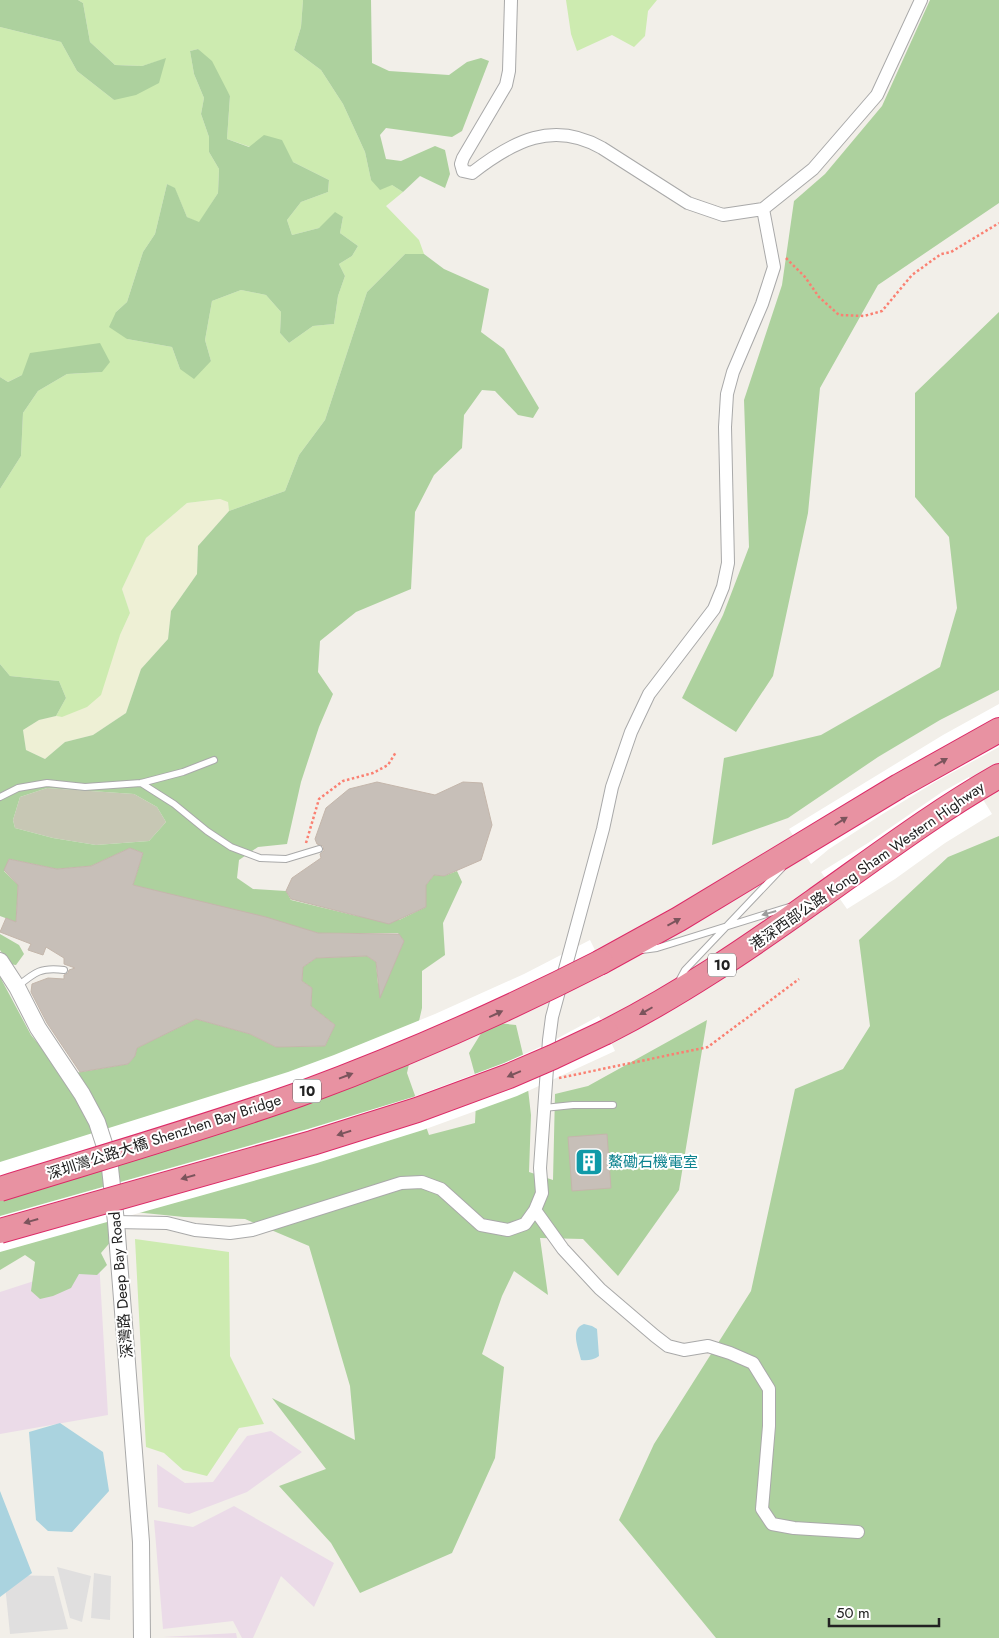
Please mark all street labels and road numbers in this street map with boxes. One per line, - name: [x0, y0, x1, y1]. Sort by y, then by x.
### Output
- street label: 港深西部公路 Kong Sham Western Highway: [745, 776, 989, 956]
- road number: 10: [708, 954, 736, 976]
- road number: 10: [293, 1080, 321, 1102]
- street label: 深圳灣公路大橋 Shenzhen Bay Bridge: [44, 1089, 284, 1185]
- street label: 深灣路 Deep Bay Road: [104, 1211, 138, 1359]

